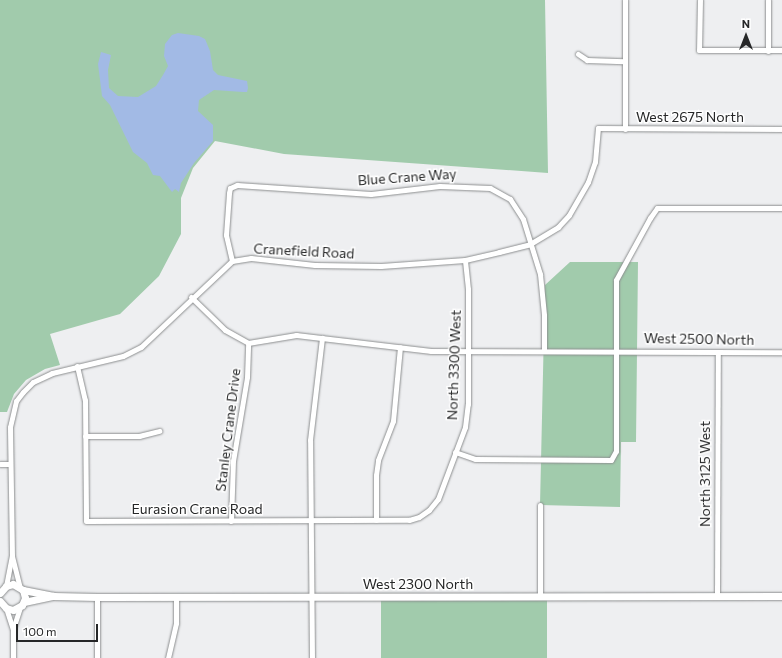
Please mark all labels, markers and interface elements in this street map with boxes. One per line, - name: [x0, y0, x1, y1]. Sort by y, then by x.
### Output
- north arrow: [726, 16, 766, 56]
- text: N: [742, 17, 750, 30]
- street label: West 2675 North: [636, 109, 744, 125]
- street label: Blue Crane Way: [357, 165, 457, 189]
- street label: Cranefield Road: [253, 240, 355, 262]
- street label: North 3300 West: [444, 309, 464, 421]
- street label: West 2500 North: [644, 330, 754, 348]
- street label: Stanley Crane Drive: [212, 367, 244, 493]
- street label: North 3125 West: [697, 421, 713, 527]
- street label: Eurasion Crane Road: [131, 501, 263, 517]
- street label: West 2300 North: [363, 576, 473, 592]
- scale bar: [18, 616, 100, 642]
- text: 100 m: [23, 624, 57, 638]

